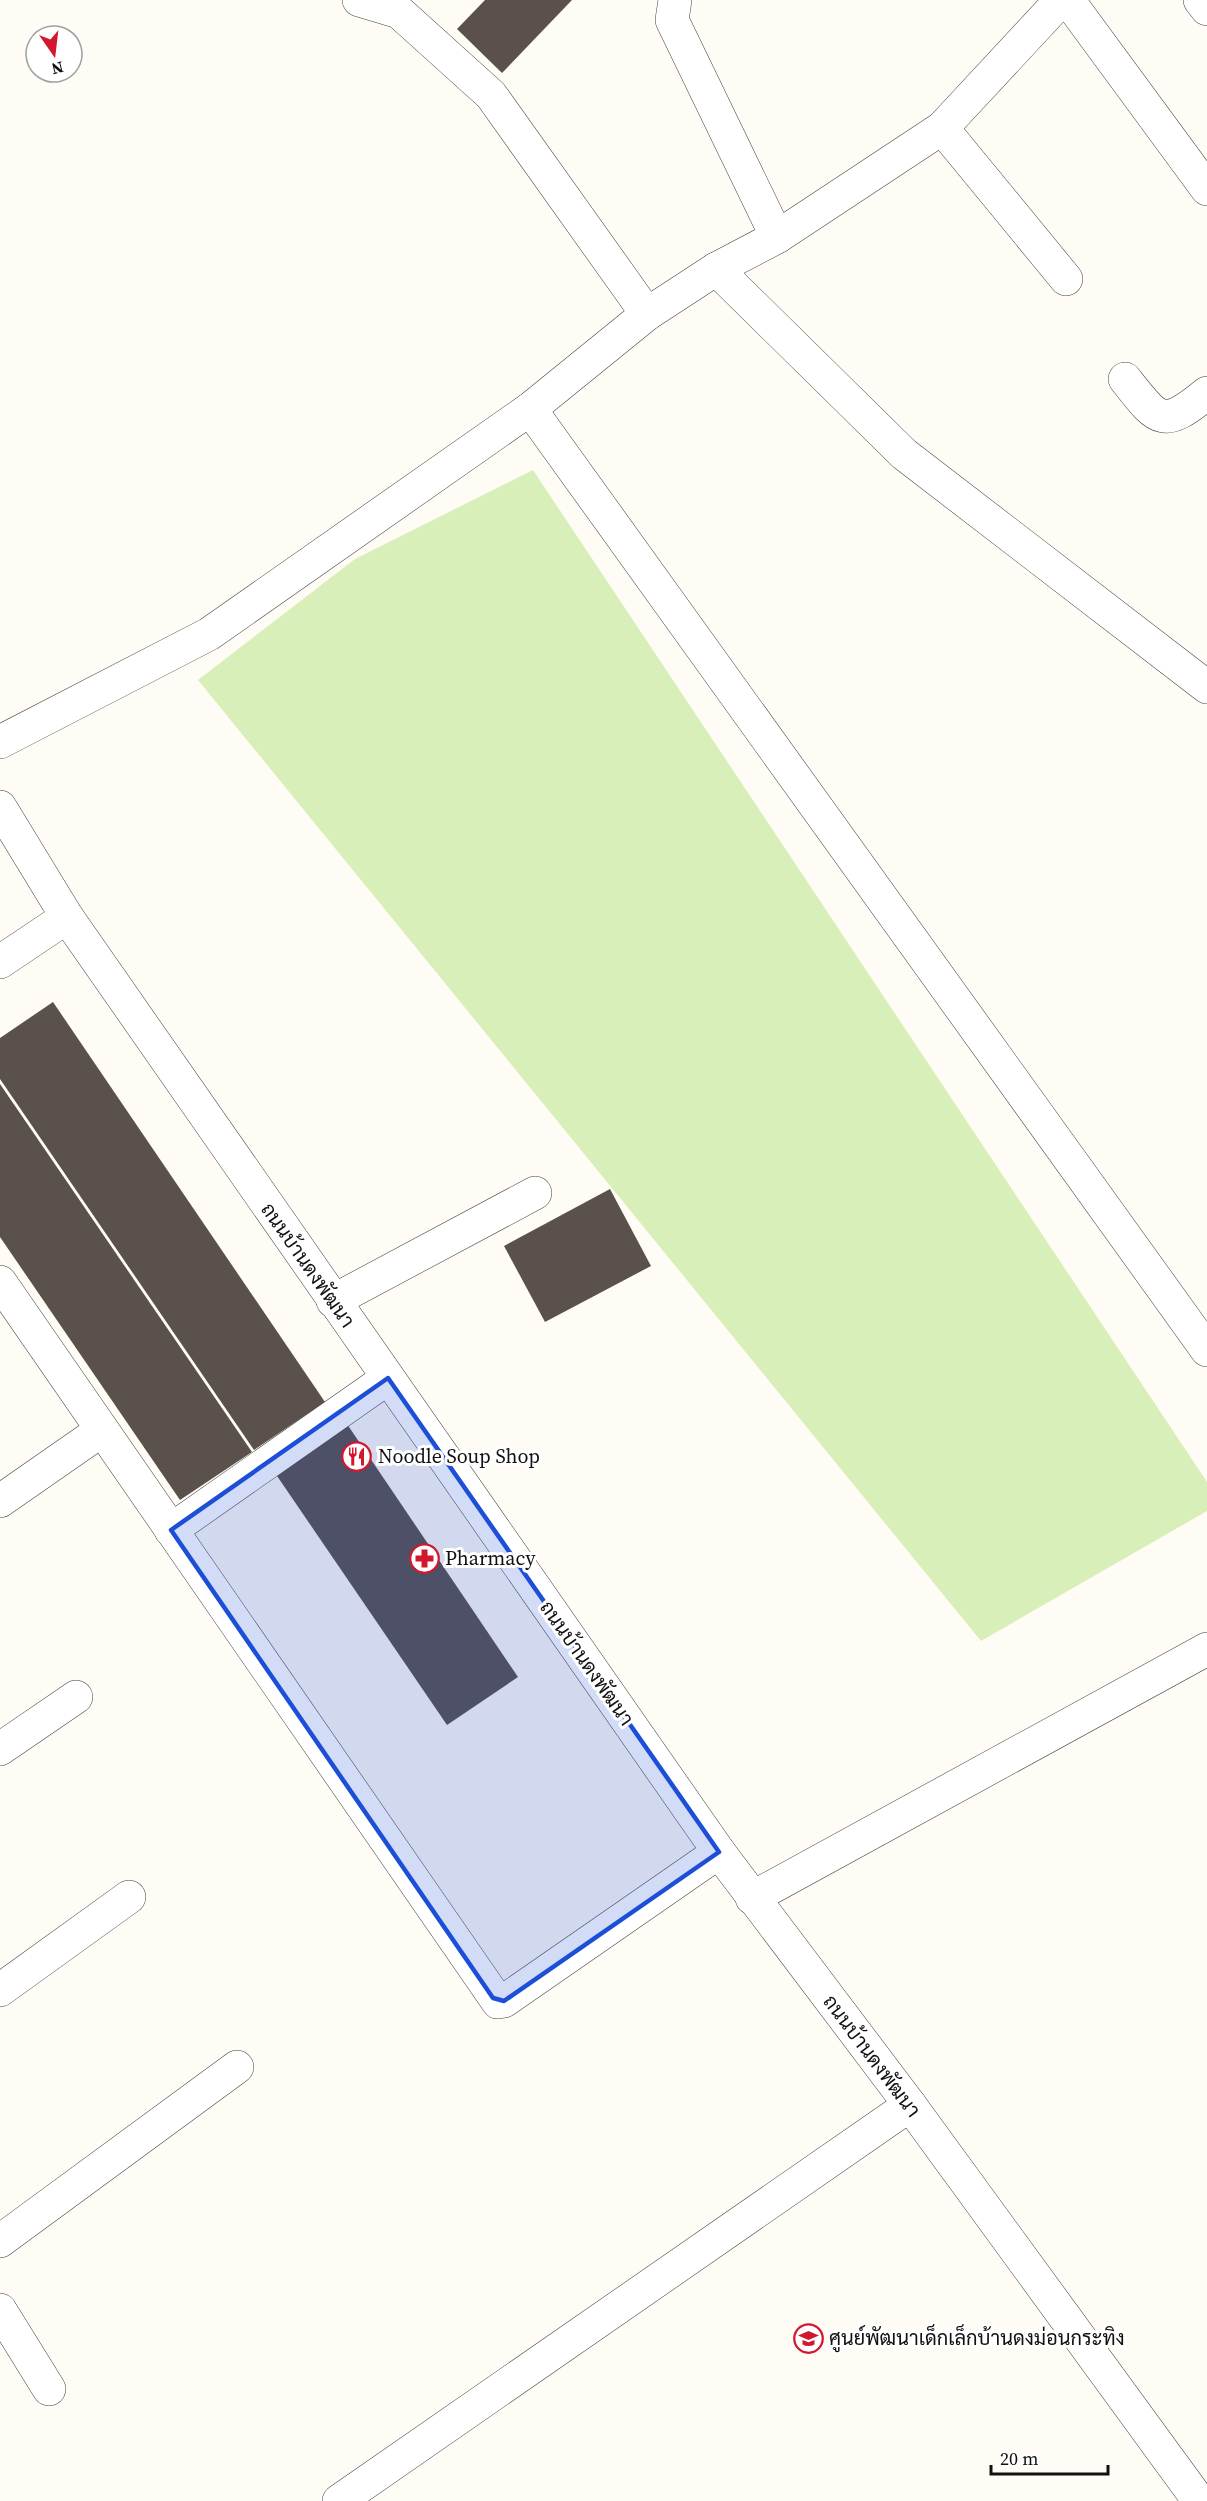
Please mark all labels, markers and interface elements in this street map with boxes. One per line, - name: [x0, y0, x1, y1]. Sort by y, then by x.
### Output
- north arrow: [24, 24, 84, 84]
- text: N: [49, 56, 66, 81]
- street label: ถนนบ้านดงพัฒนา: [254, 1197, 362, 1333]
- restaurant icon: Noodle Soup Shop: [341, 1440, 373, 1472]
- place label: Noodle Soup Shop: [378, 1442, 540, 1470]
- pharmacy icon: Pharmacy: [408, 1542, 440, 1574]
- place label: Pharmacy: [445, 1544, 536, 1572]
- street label: ถนนบ้านดงพัฒนา: [533, 1595, 641, 1731]
- street label: ถนนบ้านดงพัฒนา: [817, 1989, 927, 2123]
- school or university icon: ศูนย์พัฒนาเด็กเล็กบ้านดงม่อนกระทิง: [792, 2322, 824, 2354]
- place label: ศูนย์พัฒนาเด็กเล็กบ้านดงม่อนกระทิง: [829, 2323, 1125, 2353]
- scale bar: [991, 2438, 1108, 2476]
- text: 20 m: [1000, 2446, 1038, 2471]

